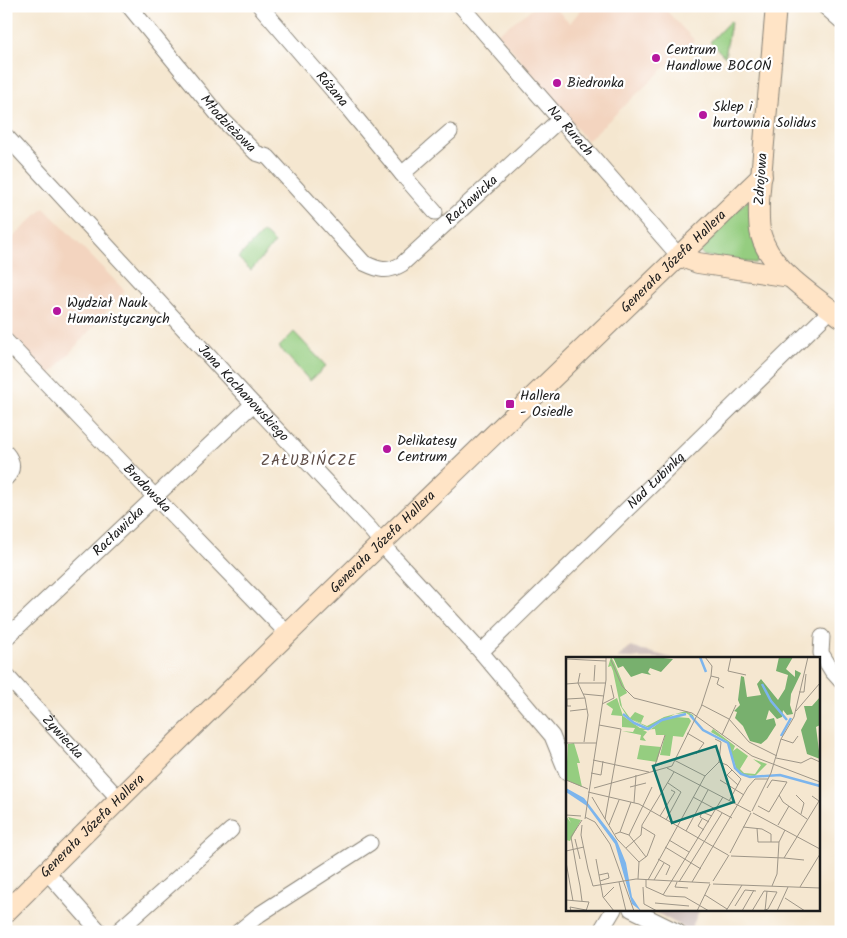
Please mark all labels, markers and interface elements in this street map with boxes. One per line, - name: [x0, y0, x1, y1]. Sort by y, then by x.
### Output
- place label: Centrum Handlowe BOCOŃ: [666, 39, 772, 77]
- marker: Centrum Handlowe BOCOŃ: [650, 52, 662, 64]
- street label: Różana: [310, 66, 354, 112]
- place label: Biedronka: [567, 72, 624, 94]
- marker: Biedronka: [551, 77, 563, 89]
- street label: Młodzieżowa: [195, 90, 261, 158]
- place label: Sklep i hurtownia Solidus: [713, 96, 816, 134]
- street label: Na Rurach: [542, 101, 599, 162]
- marker: Sklep i hurtownia Solidus: [697, 109, 709, 121]
- street label: Zdrojowa: [748, 152, 774, 206]
- street label: Racławicka: [440, 170, 503, 230]
- street label: Generała Józefa Hallera: [615, 205, 732, 318]
- place label: Wydział Nauk Humanistycznych: [67, 292, 170, 330]
- marker: Wydział Nauk Humanistycznych: [51, 305, 63, 317]
- street label: Jana Kochanowskiego: [192, 340, 294, 447]
- place label: Hallera - Osiedle: [520, 385, 574, 423]
- marker: Hallera - Osiedle: [504, 398, 516, 410]
- place label: Delikatesy Centrum: [397, 430, 457, 468]
- marker: Delikatesy Centrum: [381, 443, 393, 455]
- street label: Nad Łubinką: [622, 447, 690, 514]
- district label: ZAŁUBIŃCZE: [261, 449, 357, 473]
- street label: Brodowska: [118, 459, 176, 518]
- street label: Generała Józefa Hallera: [325, 485, 441, 599]
- street label: Racławicka: [87, 501, 150, 562]
- inset map: [566, 657, 820, 910]
- street label: Żywiecka: [36, 710, 89, 764]
- street label: Generała Józefa Hallera: [35, 769, 150, 883]

